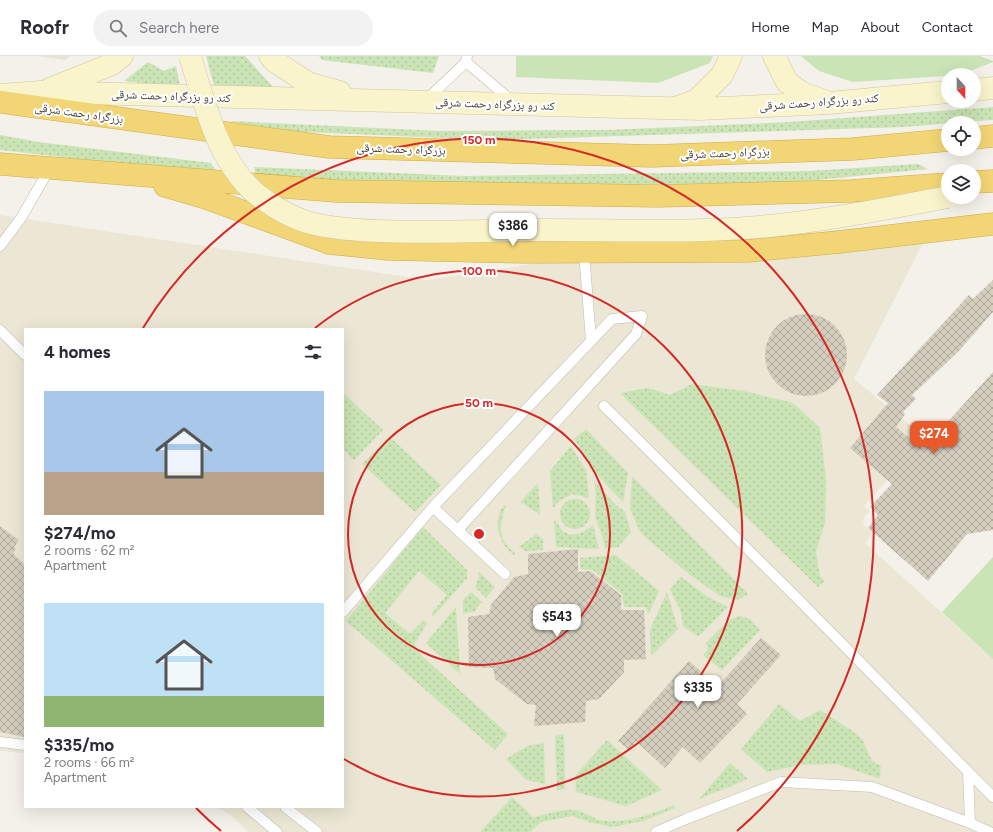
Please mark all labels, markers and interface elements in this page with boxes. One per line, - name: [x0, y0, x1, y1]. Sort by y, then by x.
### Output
- search box: [93, 10, 373, 46]
- text: Roofr: [20, 16, 69, 39]
- icon: search: [107, 17, 129, 39]
- text: Search here: [139, 19, 219, 37]
- text: Home: [751, 19, 790, 36]
- text: Map: [812, 19, 839, 36]
- text: About: [861, 19, 900, 36]
- text: Contact: [922, 19, 973, 36]
- north arrow: [941, 68, 981, 108]
- map controls: [941, 68, 981, 204]
- street label: کند رو بزرگراه رحمت شرقی: [111, 87, 231, 105]
- street label: کند رو بزرگراه رحمت شرقی: [759, 91, 879, 114]
- street label: کند رو بزرگراه رحمت شرقی: [435, 95, 555, 113]
- street label: بزرگراه رحمت شرقی: [34, 100, 124, 127]
- button: locate: [941, 116, 981, 156]
- text: 150 m: [462, 133, 496, 147]
- street label: بزرگراه رحمت شرقی: [356, 140, 446, 158]
- street label: بزرگراه رحمت شرقی: [680, 144, 770, 162]
- button: layers: [941, 164, 981, 204]
- pin: $386: [489, 213, 537, 247]
- text: $386: [498, 218, 528, 233]
- text: 100 m: [462, 264, 496, 278]
- icon: filters: [302, 341, 324, 363]
- text: 4 homes: [44, 342, 111, 362]
- text: 50 m: [465, 396, 493, 410]
- icon: home: [148, 417, 220, 489]
- pin: $274: [910, 421, 958, 455]
- text: $274: [919, 426, 949, 441]
- text: $274/mo: [44, 523, 116, 543]
- centre of rings: [472, 527, 486, 541]
- text: 2 rooms · 62 m²: [44, 543, 134, 558]
- text: Apartment: [44, 558, 107, 573]
- pin: $543: [533, 604, 581, 638]
- text: $543: [542, 609, 572, 624]
- icon: home: [148, 629, 220, 701]
- pin: $335: [674, 675, 722, 709]
- text: $335: [683, 680, 713, 695]
- text: $335/mo: [44, 735, 114, 755]
- text: 2 rooms · 66 m²: [44, 755, 134, 770]
- text: Apartment: [44, 770, 107, 785]

